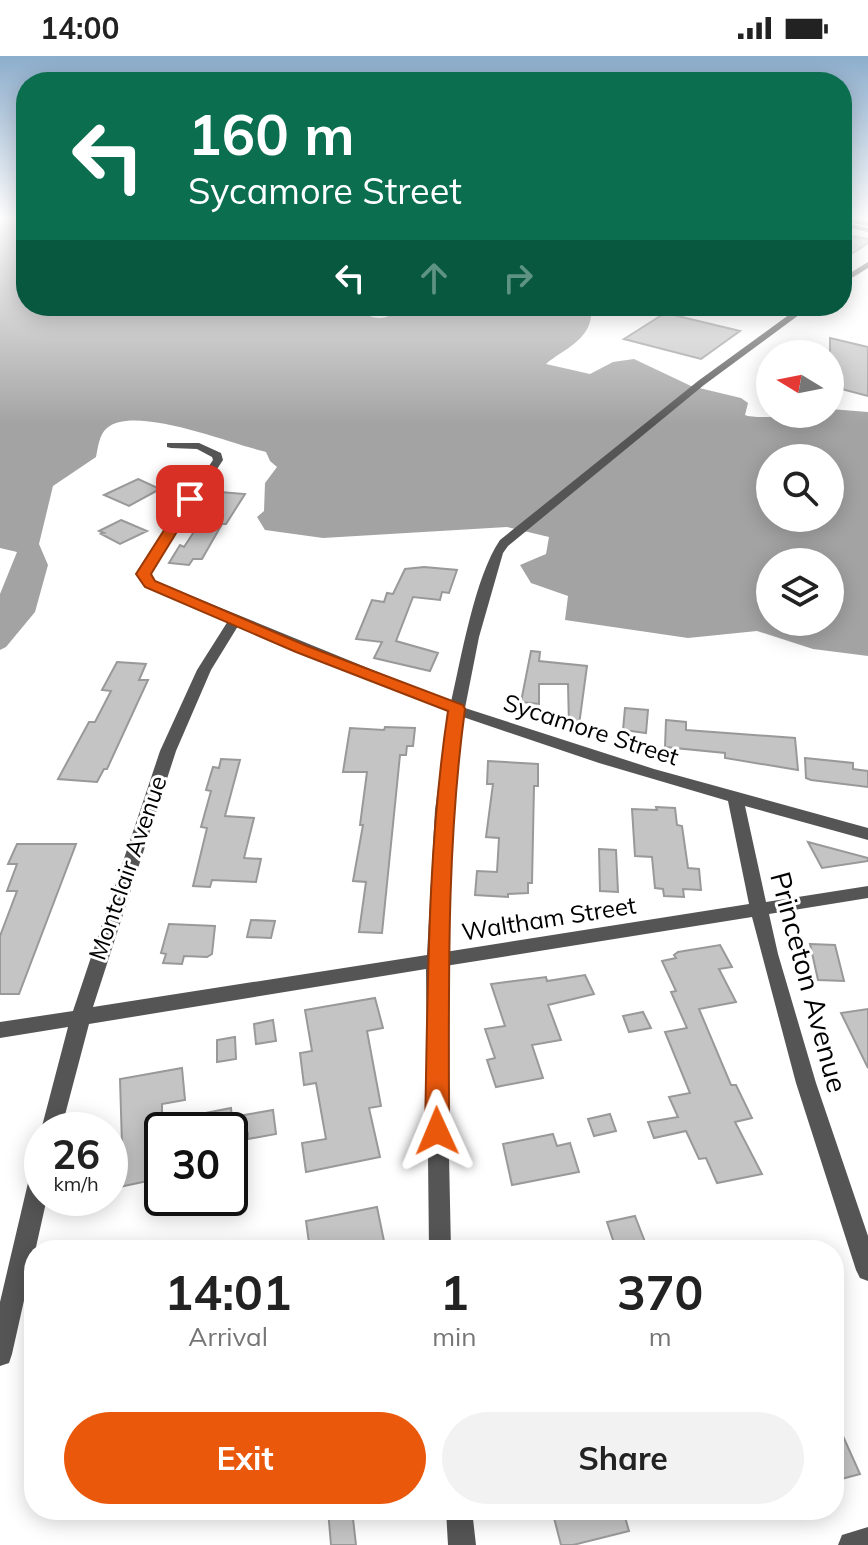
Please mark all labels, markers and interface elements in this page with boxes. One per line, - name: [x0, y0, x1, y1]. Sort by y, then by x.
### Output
- text: 14:00: [40, 9, 119, 47]
- text: 160 m: [188, 99, 355, 169]
- icon: left: [56, 104, 160, 208]
- text: Sycamore Street: [188, 168, 462, 213]
- icon: left: [328, 256, 372, 300]
- icon: ahead: [412, 256, 456, 300]
- icon: right: [496, 256, 540, 300]
- north arrow: [756, 340, 844, 428]
- map controls: [756, 340, 844, 636]
- button: search: [756, 444, 844, 532]
- pin: [156, 465, 224, 533]
- icon: arrive: [168, 477, 212, 521]
- button: layers: [756, 548, 844, 636]
- street label: Sycamore Street: [500, 687, 683, 772]
- street label: Montclair Avenue: [81, 772, 173, 964]
- street label: Princeton Avenue: [763, 868, 856, 1096]
- street label: Waltham Street: [460, 889, 638, 947]
- position arrow: [395, 1089, 479, 1173]
- speed limit sign: 30: [144, 1112, 248, 1216]
- text: 26: [52, 1129, 100, 1179]
- text: km/h: [53, 1171, 99, 1196]
- text: 14:01: [165, 1262, 292, 1322]
- text: 1: [440, 1262, 469, 1322]
- text: 370: [617, 1262, 703, 1322]
- text: Arrival: [188, 1320, 268, 1353]
- text: min: [432, 1320, 476, 1353]
- text: m: [649, 1320, 672, 1353]
- button: Exit: [64, 1412, 426, 1504]
- button: Share: [442, 1412, 804, 1504]

